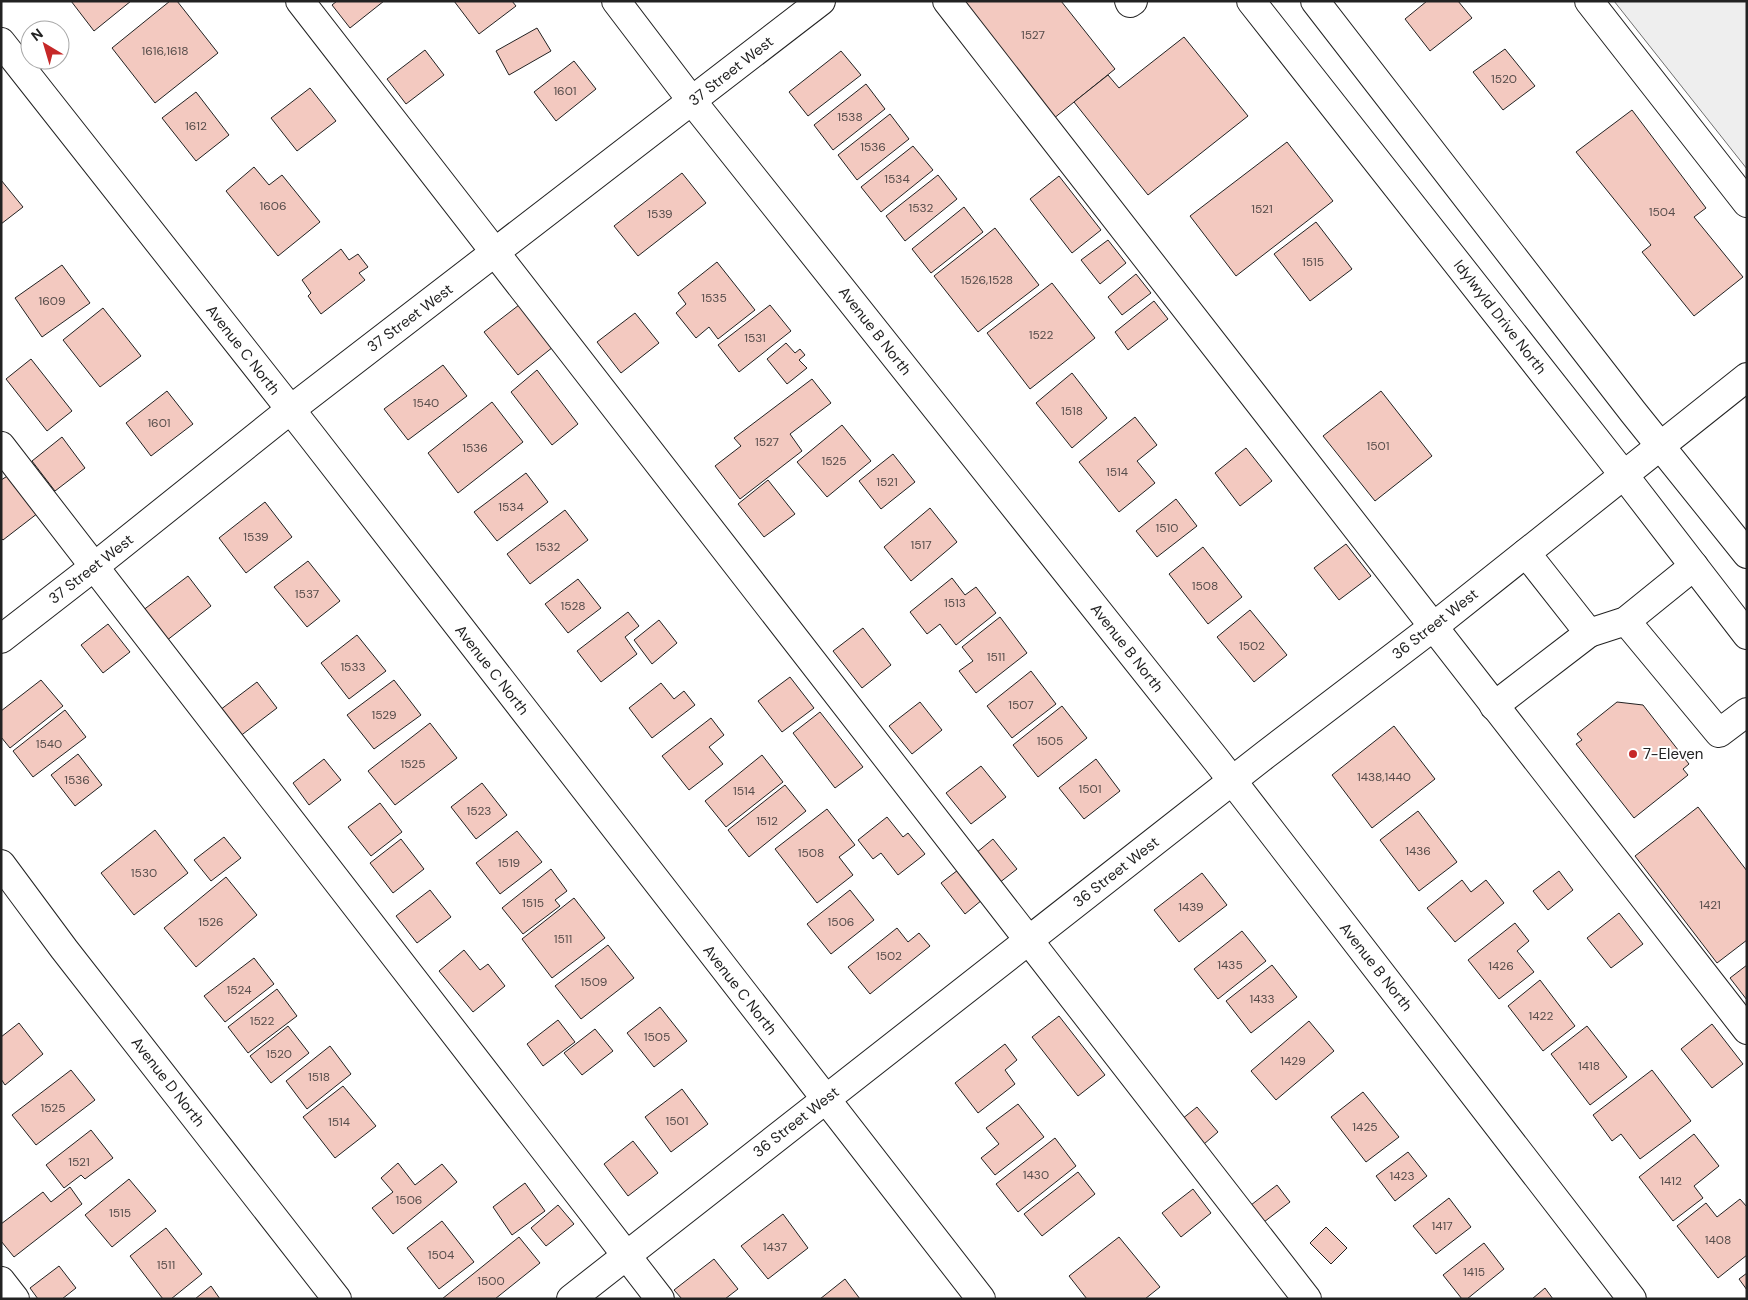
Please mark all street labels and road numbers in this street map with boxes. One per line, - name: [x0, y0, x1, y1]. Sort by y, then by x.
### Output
- street label: 37 Street West: [684, 32, 778, 110]
- street label: Idylwyld Drive North: [1449, 256, 1551, 378]
- street label: 37 Street West: [363, 279, 457, 357]
- street label: Avenue B North: [834, 283, 916, 379]
- street label: Avenue C North: [202, 301, 284, 399]
- street label: 37 Street West: [44, 530, 138, 608]
- street label: 36 Street West: [1388, 584, 1482, 664]
- street label: Avenue B North: [1086, 600, 1168, 696]
- street label: Avenue C North: [451, 621, 533, 719]
- street label: 36 Street West: [1069, 832, 1163, 912]
- street label: Avenue B North: [1335, 919, 1417, 1015]
- street label: Avenue C North: [699, 941, 781, 1039]
- street label: Avenue D North: [127, 1033, 209, 1131]
- street label: 36 Street West: [749, 1082, 843, 1162]

